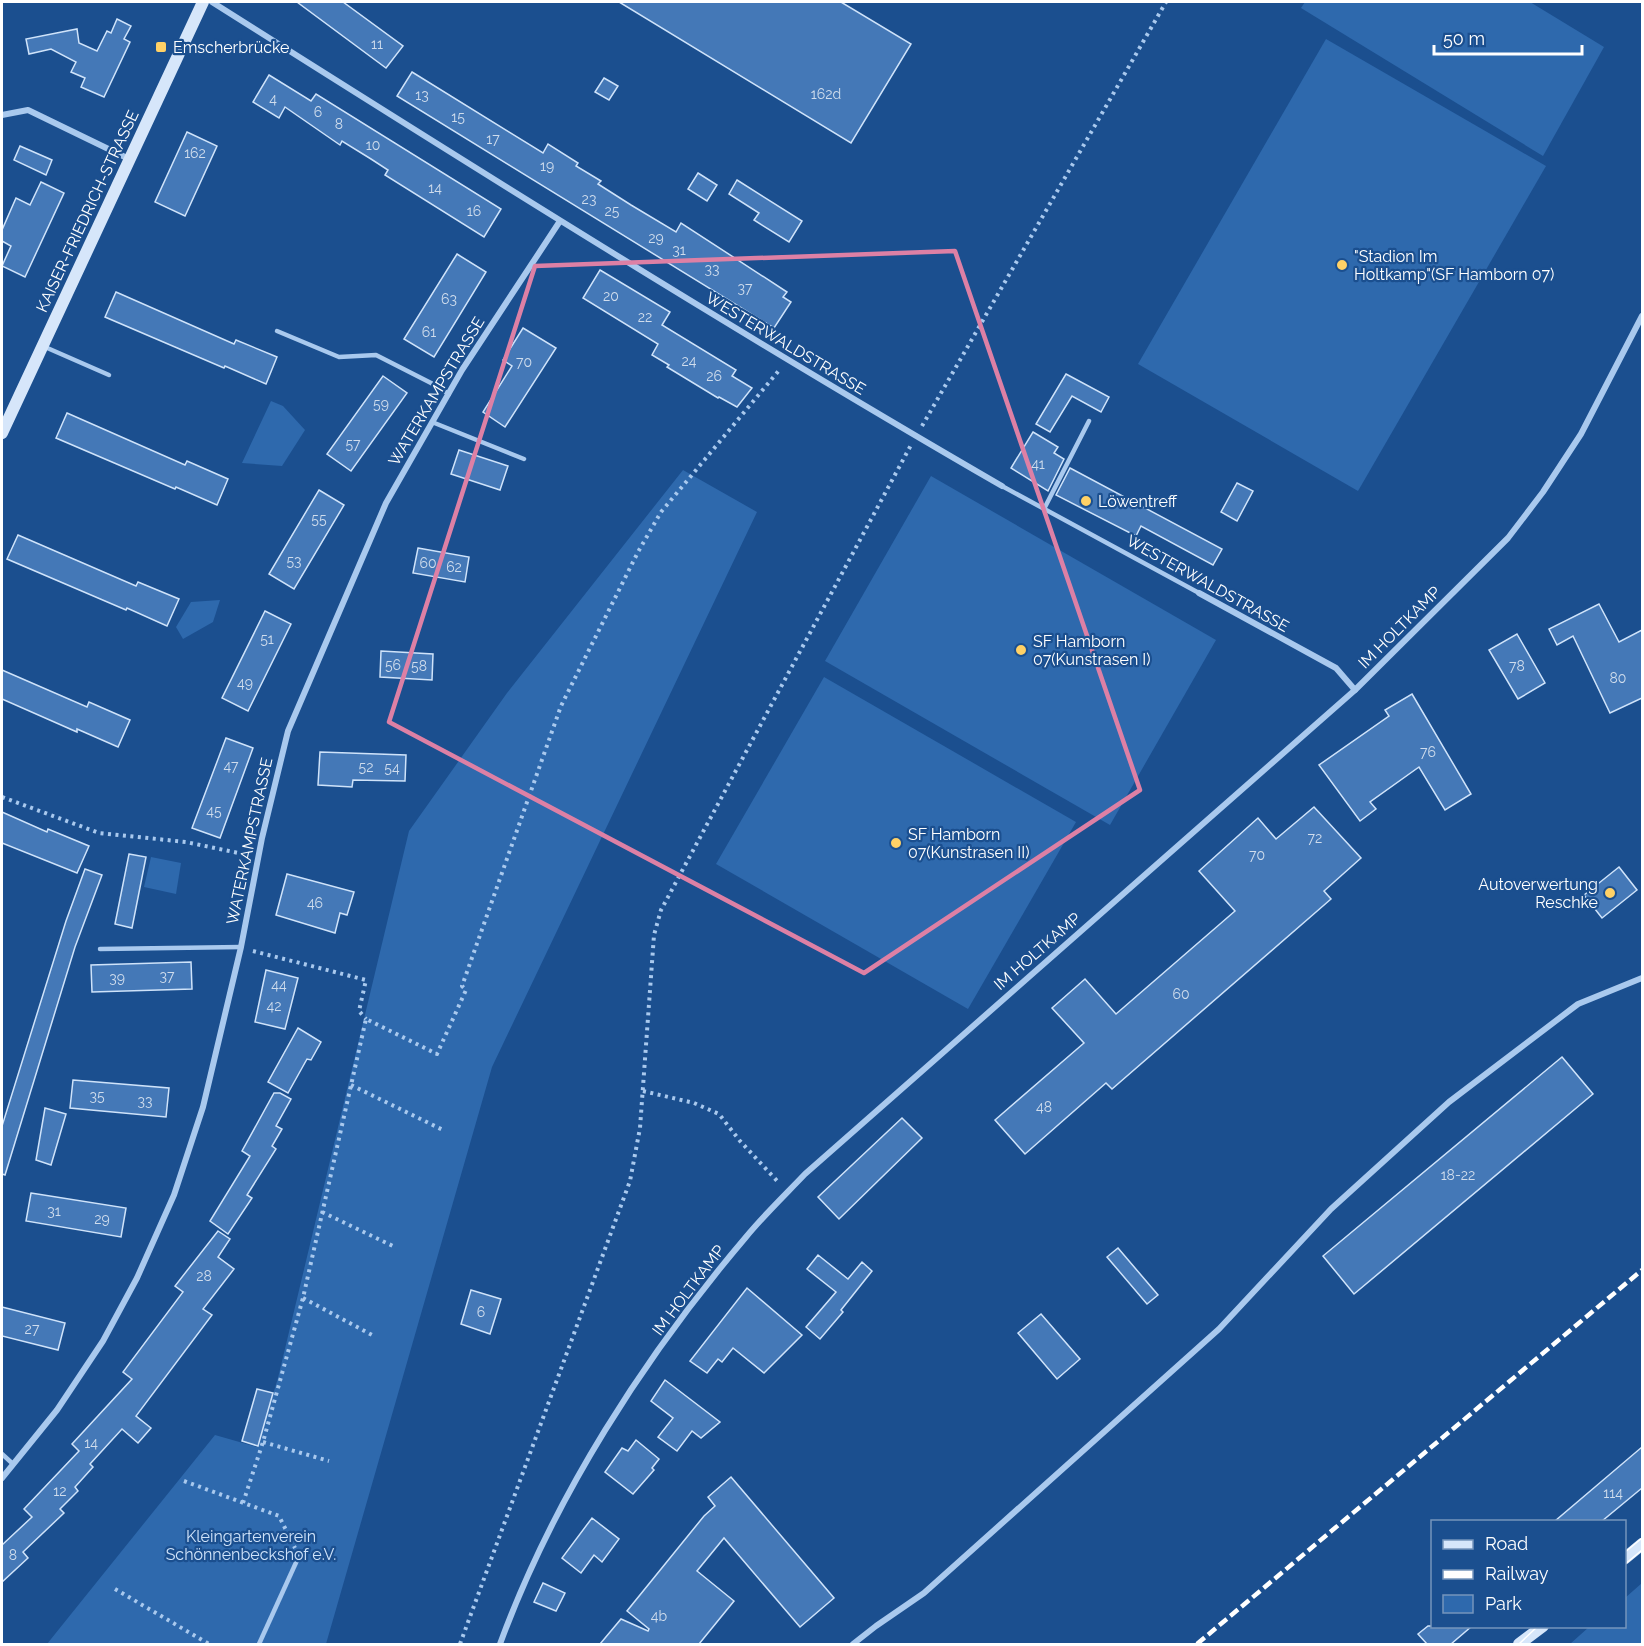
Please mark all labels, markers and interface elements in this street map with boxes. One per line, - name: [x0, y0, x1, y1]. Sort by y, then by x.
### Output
- scale bar: [1434, 18, 1582, 56]
- text: 50 m: [1443, 28, 1485, 49]
- house number: 11: [371, 36, 383, 52]
- place label: Emscherbrücke: [173, 38, 289, 57]
- marker: Emscherbrücke: [154, 40, 168, 54]
- house number: 162d: [811, 86, 841, 102]
- house number: 13: [415, 87, 429, 103]
- house number: 4: [269, 91, 277, 107]
- house number: 6: [314, 104, 322, 120]
- street label: KAISER-FRIEDRICH-STRASSE: [32, 107, 143, 315]
- house number: 15: [451, 109, 465, 125]
- house number: 8: [335, 116, 343, 132]
- house number: 17: [486, 131, 500, 147]
- house number: 10: [366, 137, 380, 153]
- house number: 162: [184, 145, 206, 161]
- house number: 19: [540, 158, 554, 174]
- house number: 14: [428, 180, 442, 196]
- house number: 23: [582, 191, 596, 207]
- house number: 16: [467, 203, 481, 219]
- house number: 25: [605, 203, 620, 219]
- house number: 29: [648, 230, 664, 246]
- house number: 31: [672, 242, 686, 258]
- place label: "Stadion Im Holtkamp"(SF Hamborn 07): [1354, 247, 1554, 284]
- marker: "Stadion Im Holtkamp"(SF Hamborn 07): [1335, 258, 1349, 272]
- house number: 33: [705, 261, 719, 277]
- house number: 37: [738, 280, 753, 296]
- house number: 20: [603, 288, 619, 304]
- street label: WESTERWALDSTRASSE: [703, 288, 869, 399]
- house number: 63: [441, 291, 457, 307]
- house number: 22: [638, 309, 652, 325]
- street label: WATERKAMPSTRASSE: [384, 313, 489, 469]
- house number: 61: [422, 324, 436, 340]
- house number: 24: [682, 353, 697, 369]
- house number: 70: [516, 354, 532, 370]
- house number: 26: [706, 368, 722, 384]
- house number: 59: [373, 396, 389, 412]
- house number: 57: [345, 436, 361, 452]
- house number: 41: [1031, 456, 1045, 472]
- place label: Löwentreff: [1098, 492, 1178, 511]
- marker: Löwentreff: [1079, 494, 1093, 508]
- house number: 55: [311, 511, 327, 527]
- street label: WESTERWALDSTRASSE: [1123, 531, 1293, 636]
- house number: 53: [286, 553, 302, 569]
- house number: 60: [419, 555, 437, 571]
- house number: 62: [446, 559, 462, 575]
- street label: IM HOLTKAMP: [1354, 582, 1444, 672]
- house number: 51: [260, 631, 274, 647]
- place label: SF Hamborn 07(Kunstrasen I): [1033, 632, 1151, 669]
- marker: SF Hamborn 07(Kunstrasen I): [1014, 643, 1028, 657]
- house number: 56: [385, 657, 401, 673]
- house number: 58: [411, 658, 427, 674]
- house number: 78: [1509, 658, 1525, 674]
- house number: 80: [1610, 670, 1626, 686]
- house number: 49: [237, 675, 253, 691]
- house number: 76: [1420, 744, 1436, 760]
- street label: WATERKAMPSTRASSE: [223, 756, 277, 926]
- house number: 47: [223, 758, 239, 774]
- house number: 52: [359, 759, 373, 775]
- house number: 54: [384, 760, 400, 776]
- house number: 45: [206, 803, 222, 819]
- place label: SF Hamborn 07(Kunstrasen II): [908, 825, 1030, 862]
- house number: 72: [1308, 830, 1322, 846]
- marker: SF Hamborn 07(Kunstrasen II): [889, 836, 903, 850]
- house number: 70: [1249, 847, 1265, 863]
- place label: Autoverwertung Reschke: [1478, 875, 1598, 912]
- marker: Autoverwertung Reschke: [1603, 886, 1617, 900]
- house number: 46: [307, 895, 323, 911]
- street label: IM HOLTKAMP: [990, 909, 1084, 994]
- house number: 37: [160, 968, 175, 984]
- house number: 39: [109, 970, 125, 986]
- house number: 44: [271, 977, 287, 993]
- house number: 60: [1172, 986, 1190, 1002]
- house number: 42: [267, 998, 281, 1014]
- house number: 35: [89, 1088, 105, 1104]
- house number: 33: [138, 1093, 152, 1109]
- house number: 48: [1036, 1099, 1052, 1115]
- house number: 18-22: [1441, 1167, 1475, 1183]
- house number: 31: [47, 1203, 61, 1219]
- house number: 29: [94, 1211, 110, 1227]
- street label: IM HOLTKAMP: [648, 1241, 729, 1339]
- house number: 28: [196, 1268, 212, 1284]
- house number: 6: [477, 1304, 485, 1320]
- house number: 27: [25, 1321, 40, 1337]
- house number: 14: [84, 1435, 98, 1451]
- house number: 12: [53, 1483, 67, 1499]
- house number: 114: [1603, 1485, 1623, 1501]
- legend: [1431, 1520, 1626, 1628]
- park label: Kleingartenverein Schönnenbeckshof e.V.: [166, 1527, 336, 1564]
- text: Road: [1485, 1533, 1528, 1554]
- house number: 8: [9, 1547, 17, 1563]
- text: Railway: [1485, 1563, 1549, 1584]
- text: Park: [1485, 1593, 1522, 1614]
- house number: 4b: [651, 1608, 667, 1624]

